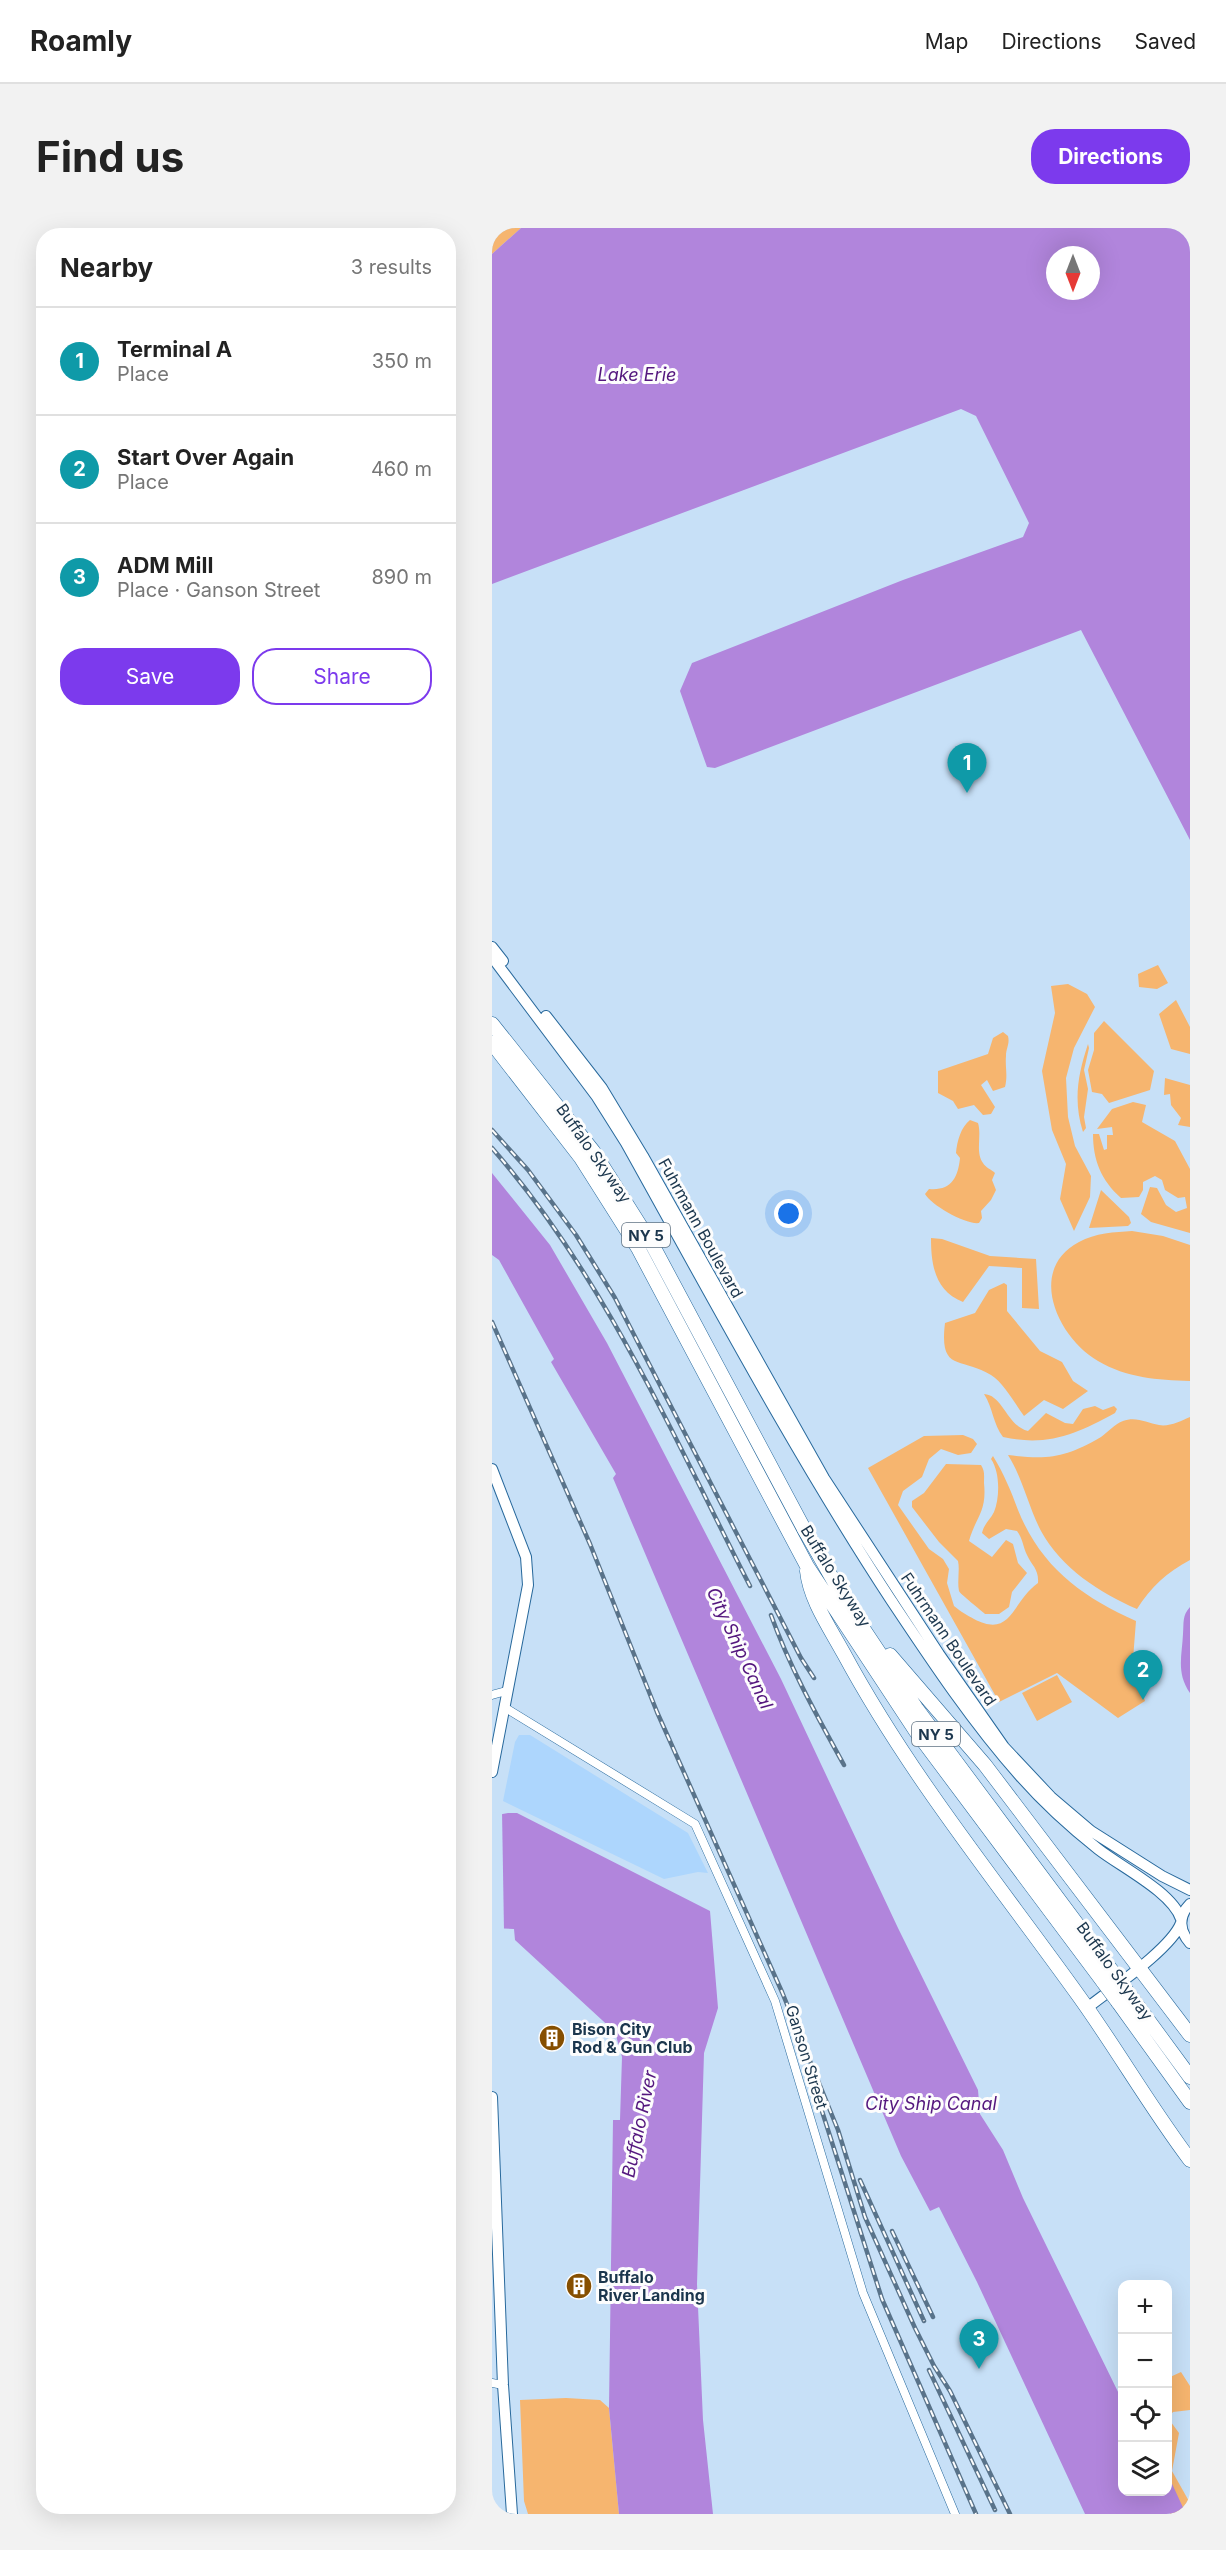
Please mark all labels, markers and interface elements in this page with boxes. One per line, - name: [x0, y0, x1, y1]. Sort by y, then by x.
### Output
- text: Roamly: [30, 24, 132, 58]
- text: Map: [925, 29, 968, 54]
- text: Directions: [1001, 29, 1102, 54]
- text: Saved: [1135, 29, 1196, 54]
- button: Directions: [1031, 129, 1190, 184]
- text: Find us: [36, 131, 184, 182]
- north arrow: [1046, 246, 1100, 300]
- text: Nearby: [60, 252, 153, 283]
- text: 3 results: [351, 255, 432, 279]
- text: Terminal A: [117, 336, 232, 362]
- text: 1: [75, 349, 84, 373]
- text: 350 m: [372, 349, 432, 373]
- text: Place: [117, 362, 169, 386]
- water label: Lake Erie: [598, 364, 676, 385]
- text: Start Over Again: [117, 444, 294, 470]
- text: 2: [73, 457, 86, 481]
- text: 460 m: [371, 457, 432, 481]
- text: Place: [117, 470, 169, 494]
- text: ADM Mill: [117, 552, 213, 578]
- text: 3: [73, 565, 86, 589]
- text: 890 m: [371, 565, 432, 589]
- text: Place · Ganson Street: [117, 578, 320, 602]
- button: Save: [60, 648, 240, 705]
- button: Share: [252, 648, 432, 705]
- pin: 1: [948, 744, 986, 793]
- street label: Buffalo Skyway: [552, 1099, 636, 1207]
- street label: Fuhrmann Boulevard: [654, 1155, 748, 1301]
- your location: [774, 1199, 803, 1228]
- road number: NY 5: [622, 1223, 670, 1247]
- street label: Buffalo Skyway: [797, 1521, 875, 1631]
- street label: Fuhrmann Boulevard: [897, 1569, 1001, 1709]
- water label: City Ship Canal: [703, 1584, 778, 1713]
- pin: 2: [1124, 1650, 1162, 1700]
- road number: NY 5: [912, 1722, 960, 1746]
- street label: Buffalo Skyway: [1073, 1918, 1157, 2024]
- street label: Ganson Street: [782, 2003, 832, 2111]
- place label: Bison City Rod & Gun Club: [572, 2019, 692, 2057]
- building icon: Bison City Rod & Gun Club: [537, 2023, 567, 2053]
- water label: Buffalo River: [617, 2067, 661, 2179]
- water label: City Ship Canal: [865, 2093, 998, 2114]
- place label: Buffalo River Landing: [598, 2267, 705, 2305]
- building icon: Buffalo River Landing: [564, 2271, 594, 2301]
- map controls: [1118, 2280, 1172, 2496]
- button: +: [1118, 2280, 1172, 2334]
- pin: 3: [960, 2320, 998, 2369]
- button: −: [1118, 2334, 1172, 2388]
- button: locate: [1118, 2388, 1172, 2442]
- button: layers: [1118, 2442, 1172, 2496]

